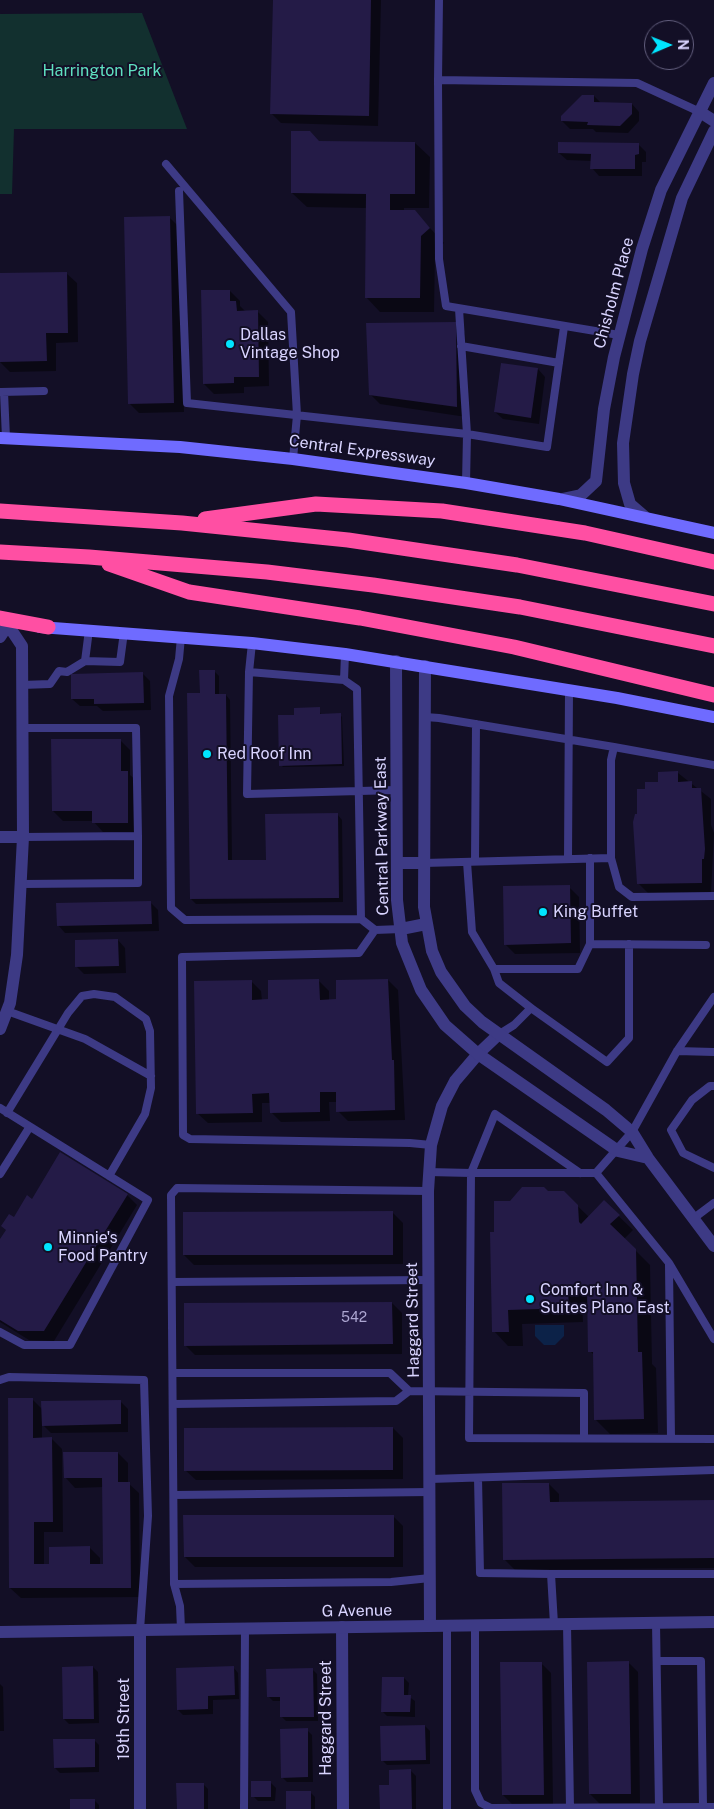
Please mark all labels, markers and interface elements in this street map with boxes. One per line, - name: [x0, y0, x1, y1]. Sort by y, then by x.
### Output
- north arrow: [644, 20, 694, 70]
- text: N: [675, 39, 691, 50]
- park label: Harrington Park: [42, 61, 162, 81]
- street label: Chisholm Place: [590, 235, 638, 351]
- place label: Dallas Vintage Shop: [240, 325, 340, 363]
- marker: Dallas Vintage Shop: [224, 338, 236, 350]
- street label: Central Expressway: [288, 431, 436, 471]
- place label: Red Roof Inn: [217, 744, 312, 764]
- marker: Red Roof Inn: [201, 748, 213, 760]
- street label: Central Parkway East: [371, 756, 393, 916]
- place label: King Buffet: [553, 902, 638, 922]
- marker: King Buffet: [537, 906, 549, 918]
- place label: Minnie's Food Pantry: [58, 1228, 148, 1266]
- marker: Minnie's Food Pantry: [42, 1241, 54, 1253]
- street label: Haggard Street: [402, 1262, 424, 1378]
- place label: Comfort Inn & Suites Plano East: [540, 1280, 670, 1318]
- marker: Comfort Inn & Suites Plano East: [524, 1293, 536, 1305]
- house number: 542: [341, 1310, 367, 1326]
- street label: G Avenue: [322, 1601, 392, 1621]
- street label: Haggard Street: [316, 1660, 336, 1776]
- street label: 19th Street: [114, 1678, 134, 1760]

